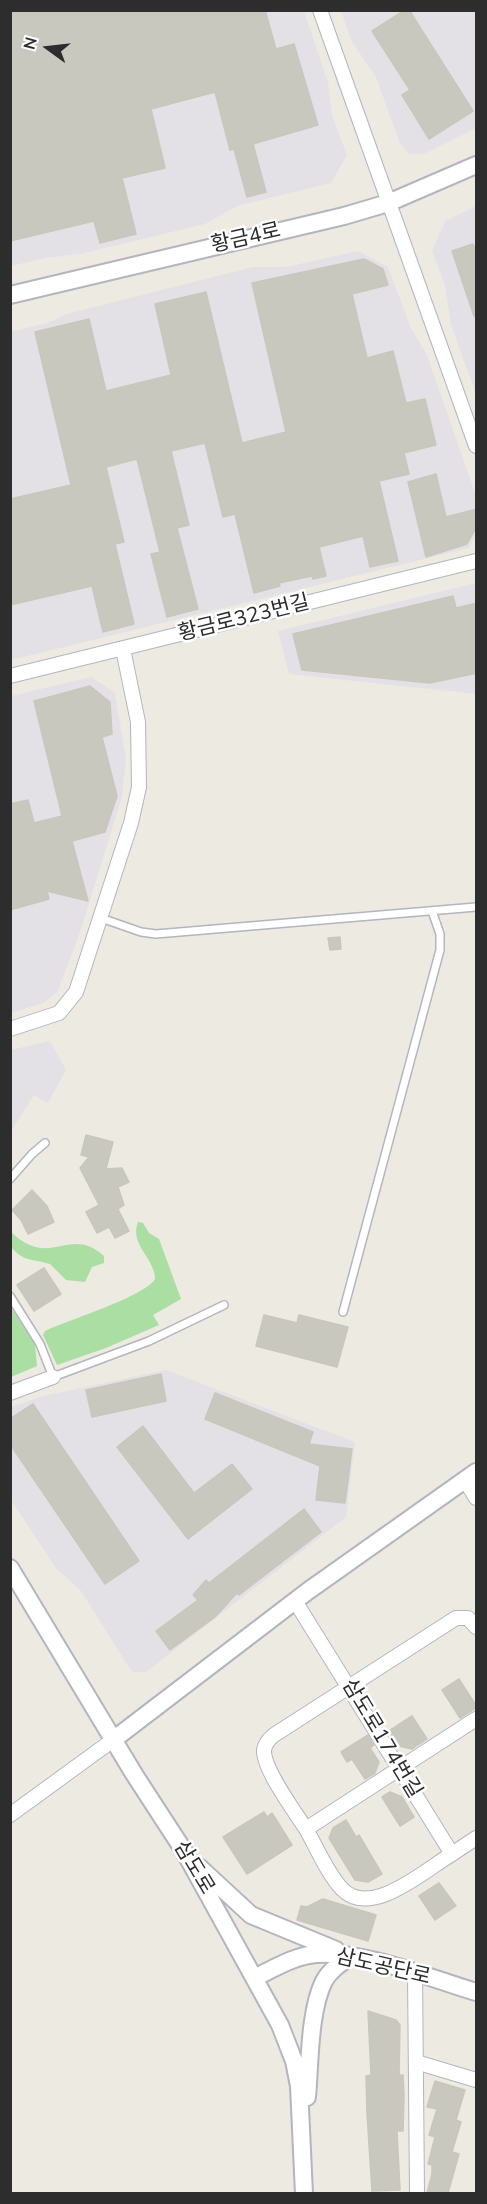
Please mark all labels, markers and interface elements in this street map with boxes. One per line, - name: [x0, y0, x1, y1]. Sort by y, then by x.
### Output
- north arrow: [18, 18, 78, 78]
- text: N: [18, 35, 43, 52]
- street label: 황금4로: [209, 219, 283, 259]
- street label: 황금로323번길: [176, 591, 312, 647]
- street label: 삼도로174번길: [336, 1675, 426, 1803]
- street label: 삼도로: [167, 1837, 219, 1899]
- street label: 삼도공단로: [333, 1945, 433, 1991]

